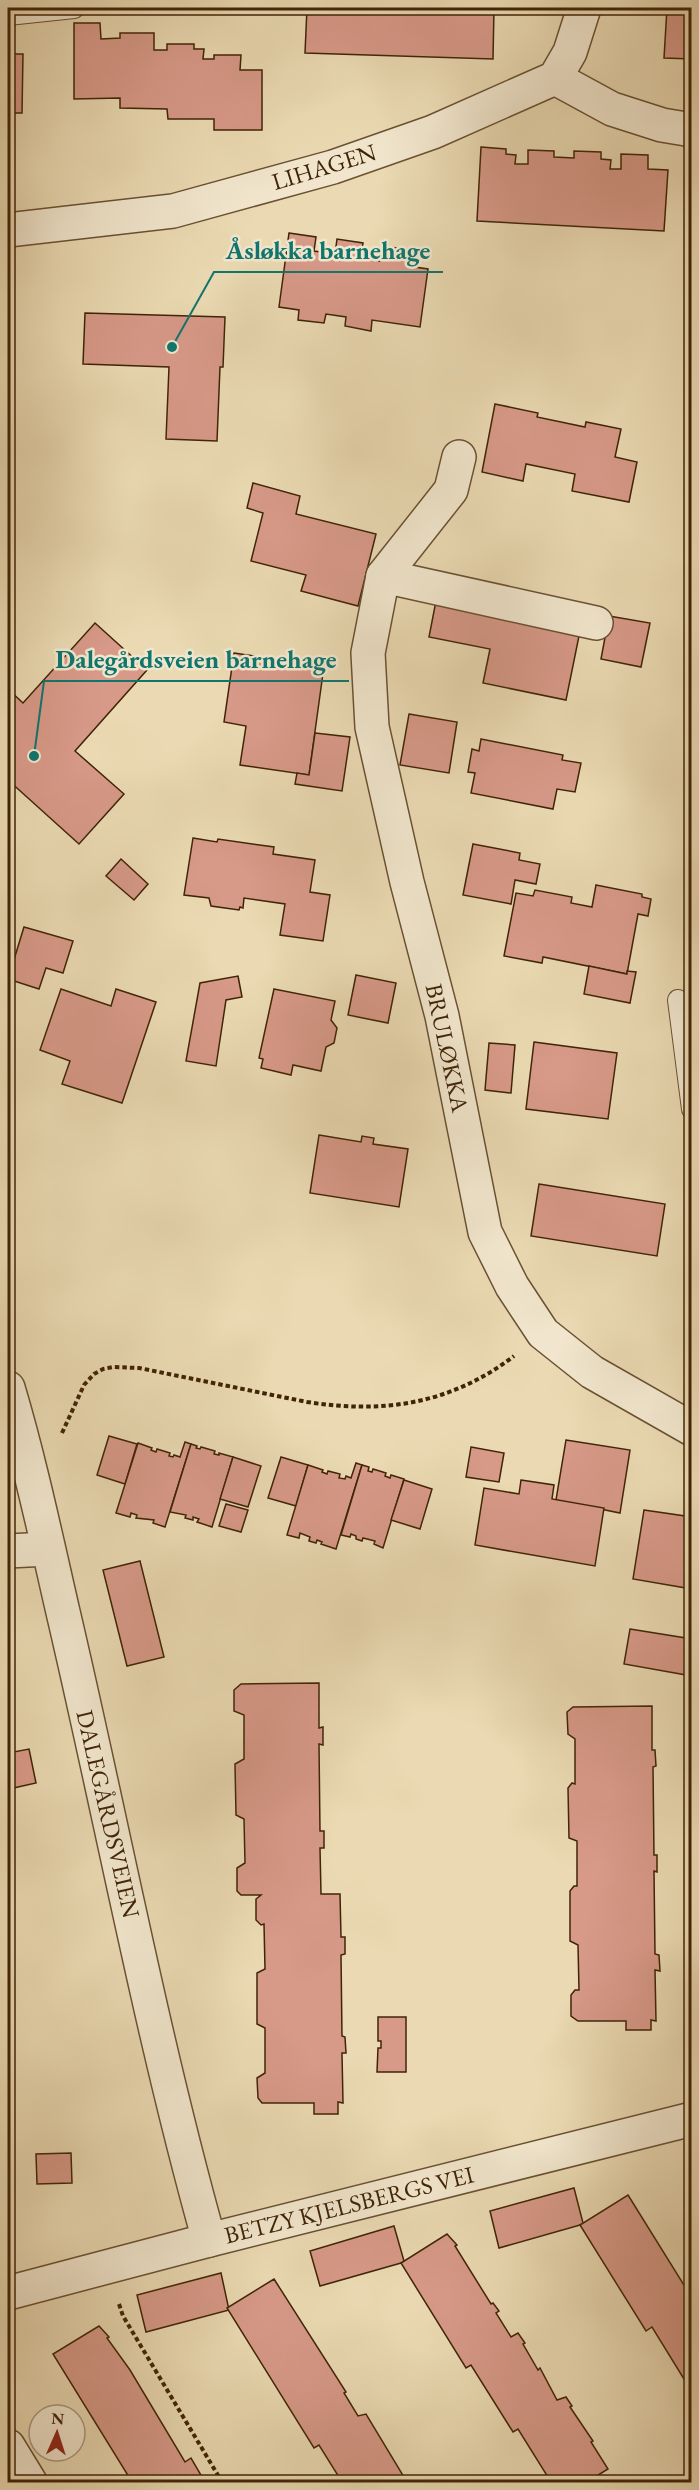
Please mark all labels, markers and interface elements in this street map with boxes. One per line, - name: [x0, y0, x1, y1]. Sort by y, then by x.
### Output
- street label: LIHAGEN: [268, 136, 380, 197]
- callout: Åsløkka barnehage: [214, 228, 443, 272]
- text: Åsløkka barnehage: [225, 233, 431, 267]
- callout: Dalegårdsveien barnehage: [44, 637, 349, 681]
- text: Dalegårdsveien barnehage: [55, 642, 337, 676]
- street label: BRULØKKA: [419, 981, 476, 1115]
- street label: DALEGÅRDSVEIEN: [69, 1707, 147, 1921]
- street label: BETZY KJELSBERGS VEI: [221, 2158, 477, 2251]
- north arrow: [27, 2403, 87, 2463]
- text: N: [51, 2408, 65, 2429]

